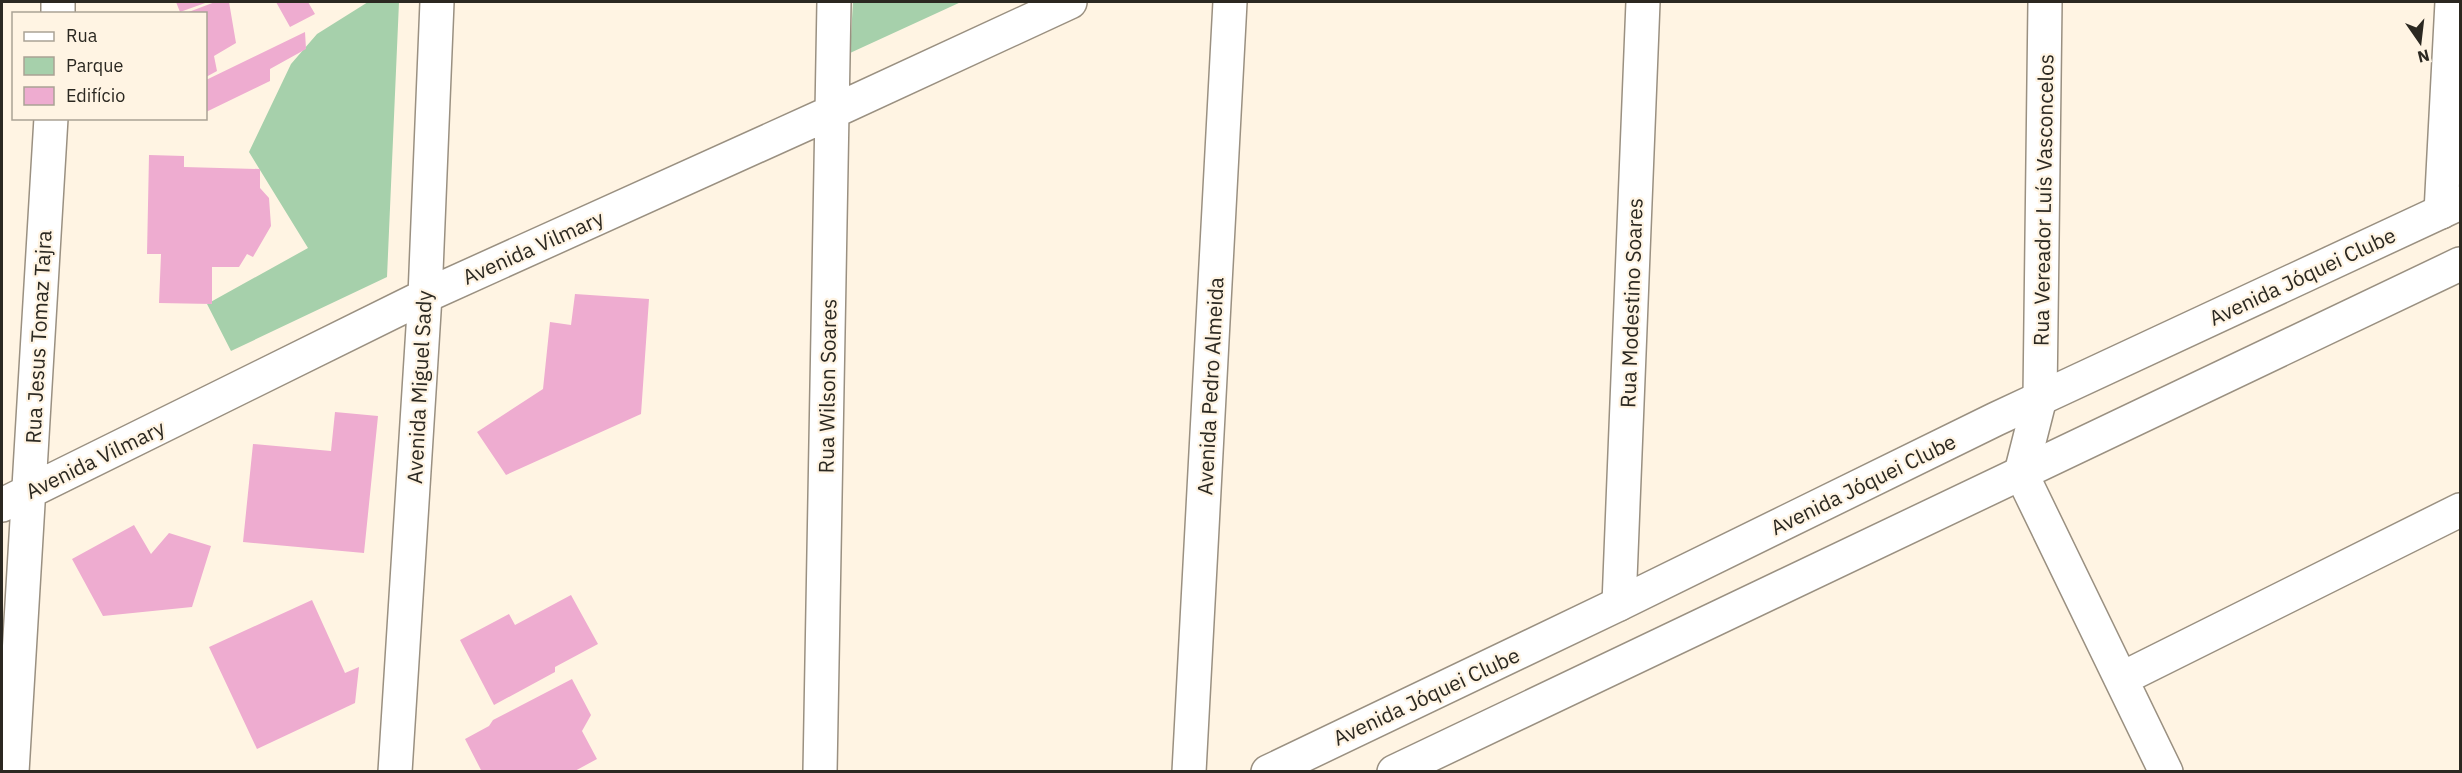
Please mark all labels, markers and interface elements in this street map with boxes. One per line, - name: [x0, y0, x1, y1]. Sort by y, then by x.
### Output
- legend: [12, 12, 207, 120]
- north arrow: [2390, 12, 2450, 72]
- text: Rua: [66, 24, 98, 47]
- text: N: [2416, 45, 2432, 68]
- text: Parque: [66, 54, 124, 77]
- street label: Rua Vereador Luís Vasconcelos: [2026, 54, 2060, 346]
- text: Edifício: [66, 84, 125, 107]
- street label: Rua Modestino Soares: [1613, 198, 1649, 408]
- street label: Avenida Vilmary: [458, 203, 609, 291]
- street label: Avenida Jóquei Clube: [2204, 220, 2400, 332]
- street label: Rua Jesus Tomaz Tajra: [18, 230, 58, 444]
- street label: Avenida Pedro Almeida: [1190, 276, 1230, 496]
- street label: Avenida Miguel Sady: [400, 289, 438, 484]
- street label: Rua Wilson Soares: [811, 298, 843, 474]
- street label: Avenida Vilmary: [21, 413, 170, 505]
- street label: Avenida Jóquei Clube: [1766, 427, 1960, 541]
- street label: Avenida Jóquei Clube: [1328, 640, 1524, 752]

